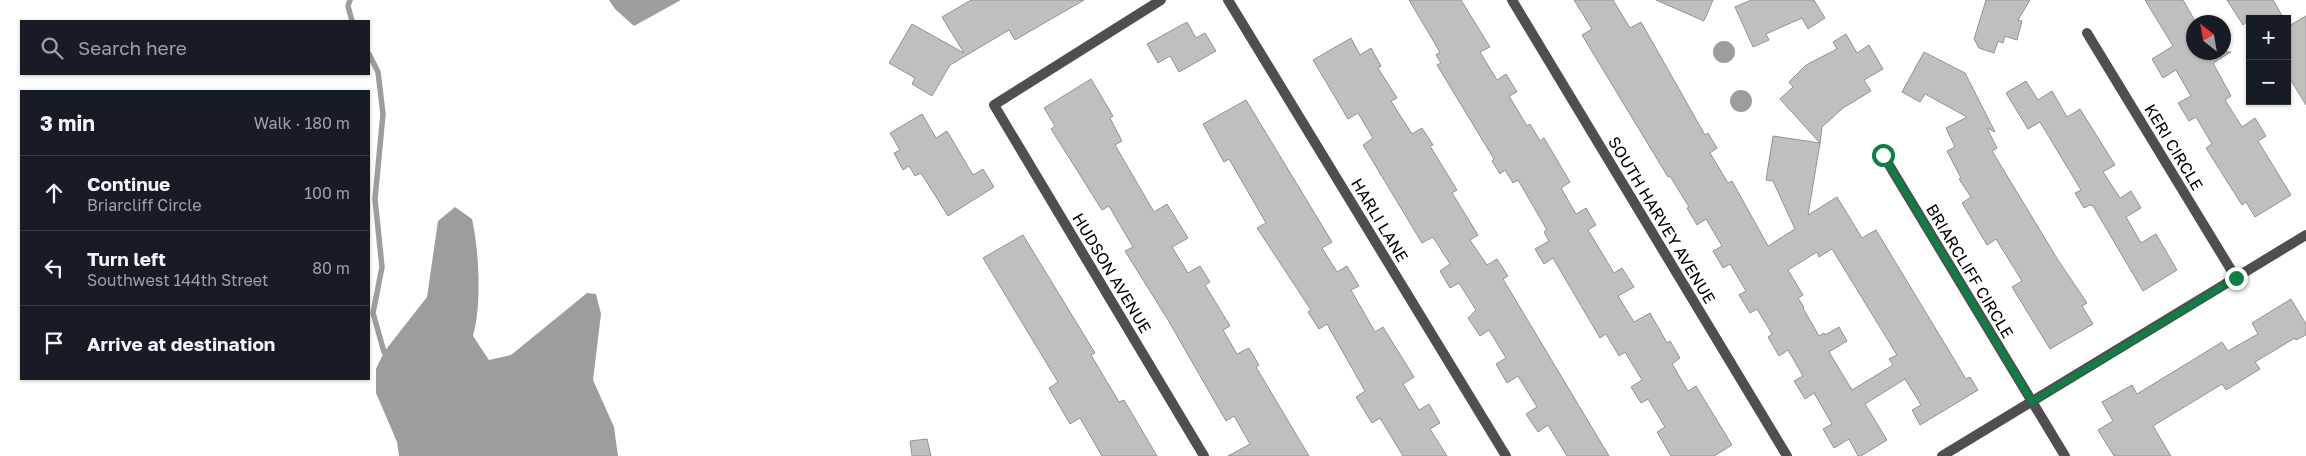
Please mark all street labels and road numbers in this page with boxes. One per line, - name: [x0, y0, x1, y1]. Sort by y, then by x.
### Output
- street label: KERI CIRCLE: [2140, 100, 2208, 194]
- street label: SOUTH HARVEY AVENUE: [1604, 133, 1720, 307]
- street label: HARLI LANE: [1347, 174, 1413, 266]
- street label: BRIARCLIFF CIRCLE: [1922, 200, 2018, 342]
- street label: HUDSON AVENUE: [1068, 209, 1156, 337]

